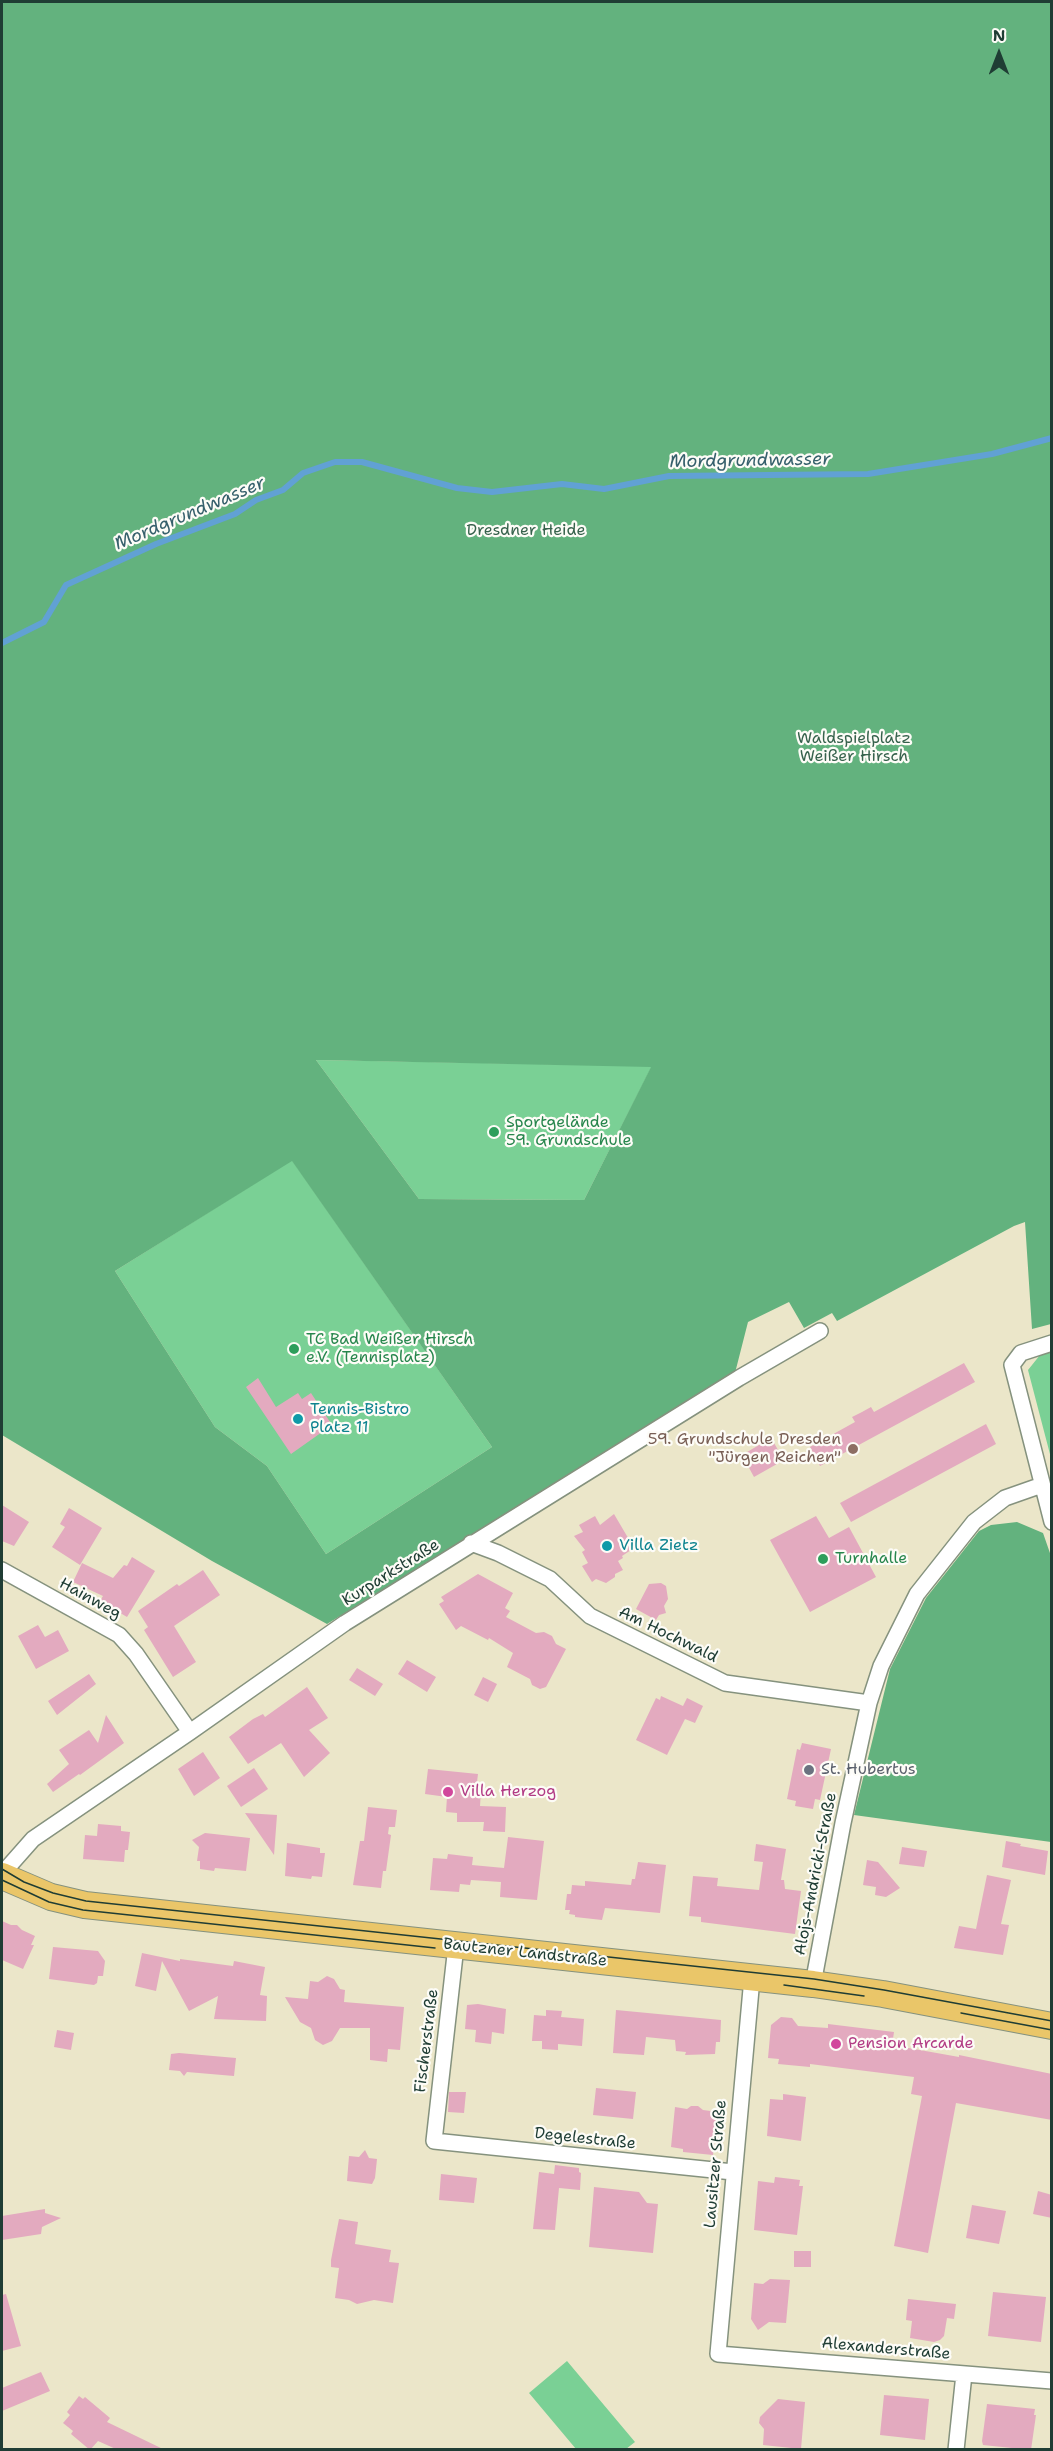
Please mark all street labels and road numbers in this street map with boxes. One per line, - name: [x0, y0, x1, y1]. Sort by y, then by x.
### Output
- street label: Kurparkstraße: [339, 1535, 443, 1611]
- street label: Hainweg: [56, 1574, 124, 1624]
- street label: Am Hochwald: [615, 1603, 721, 1667]
- street label: Alojs-Andricki-Straße: [791, 1791, 841, 1957]
- street label: Bautzner Landstraße: [442, 1935, 608, 1971]
- street label: Fischerstraße: [411, 1988, 443, 2094]
- street label: Lausitzer Straße: [701, 2099, 731, 2229]
- street label: Degelestraße: [533, 2124, 637, 2154]
- street label: Alexanderstraße: [821, 2334, 951, 2364]

